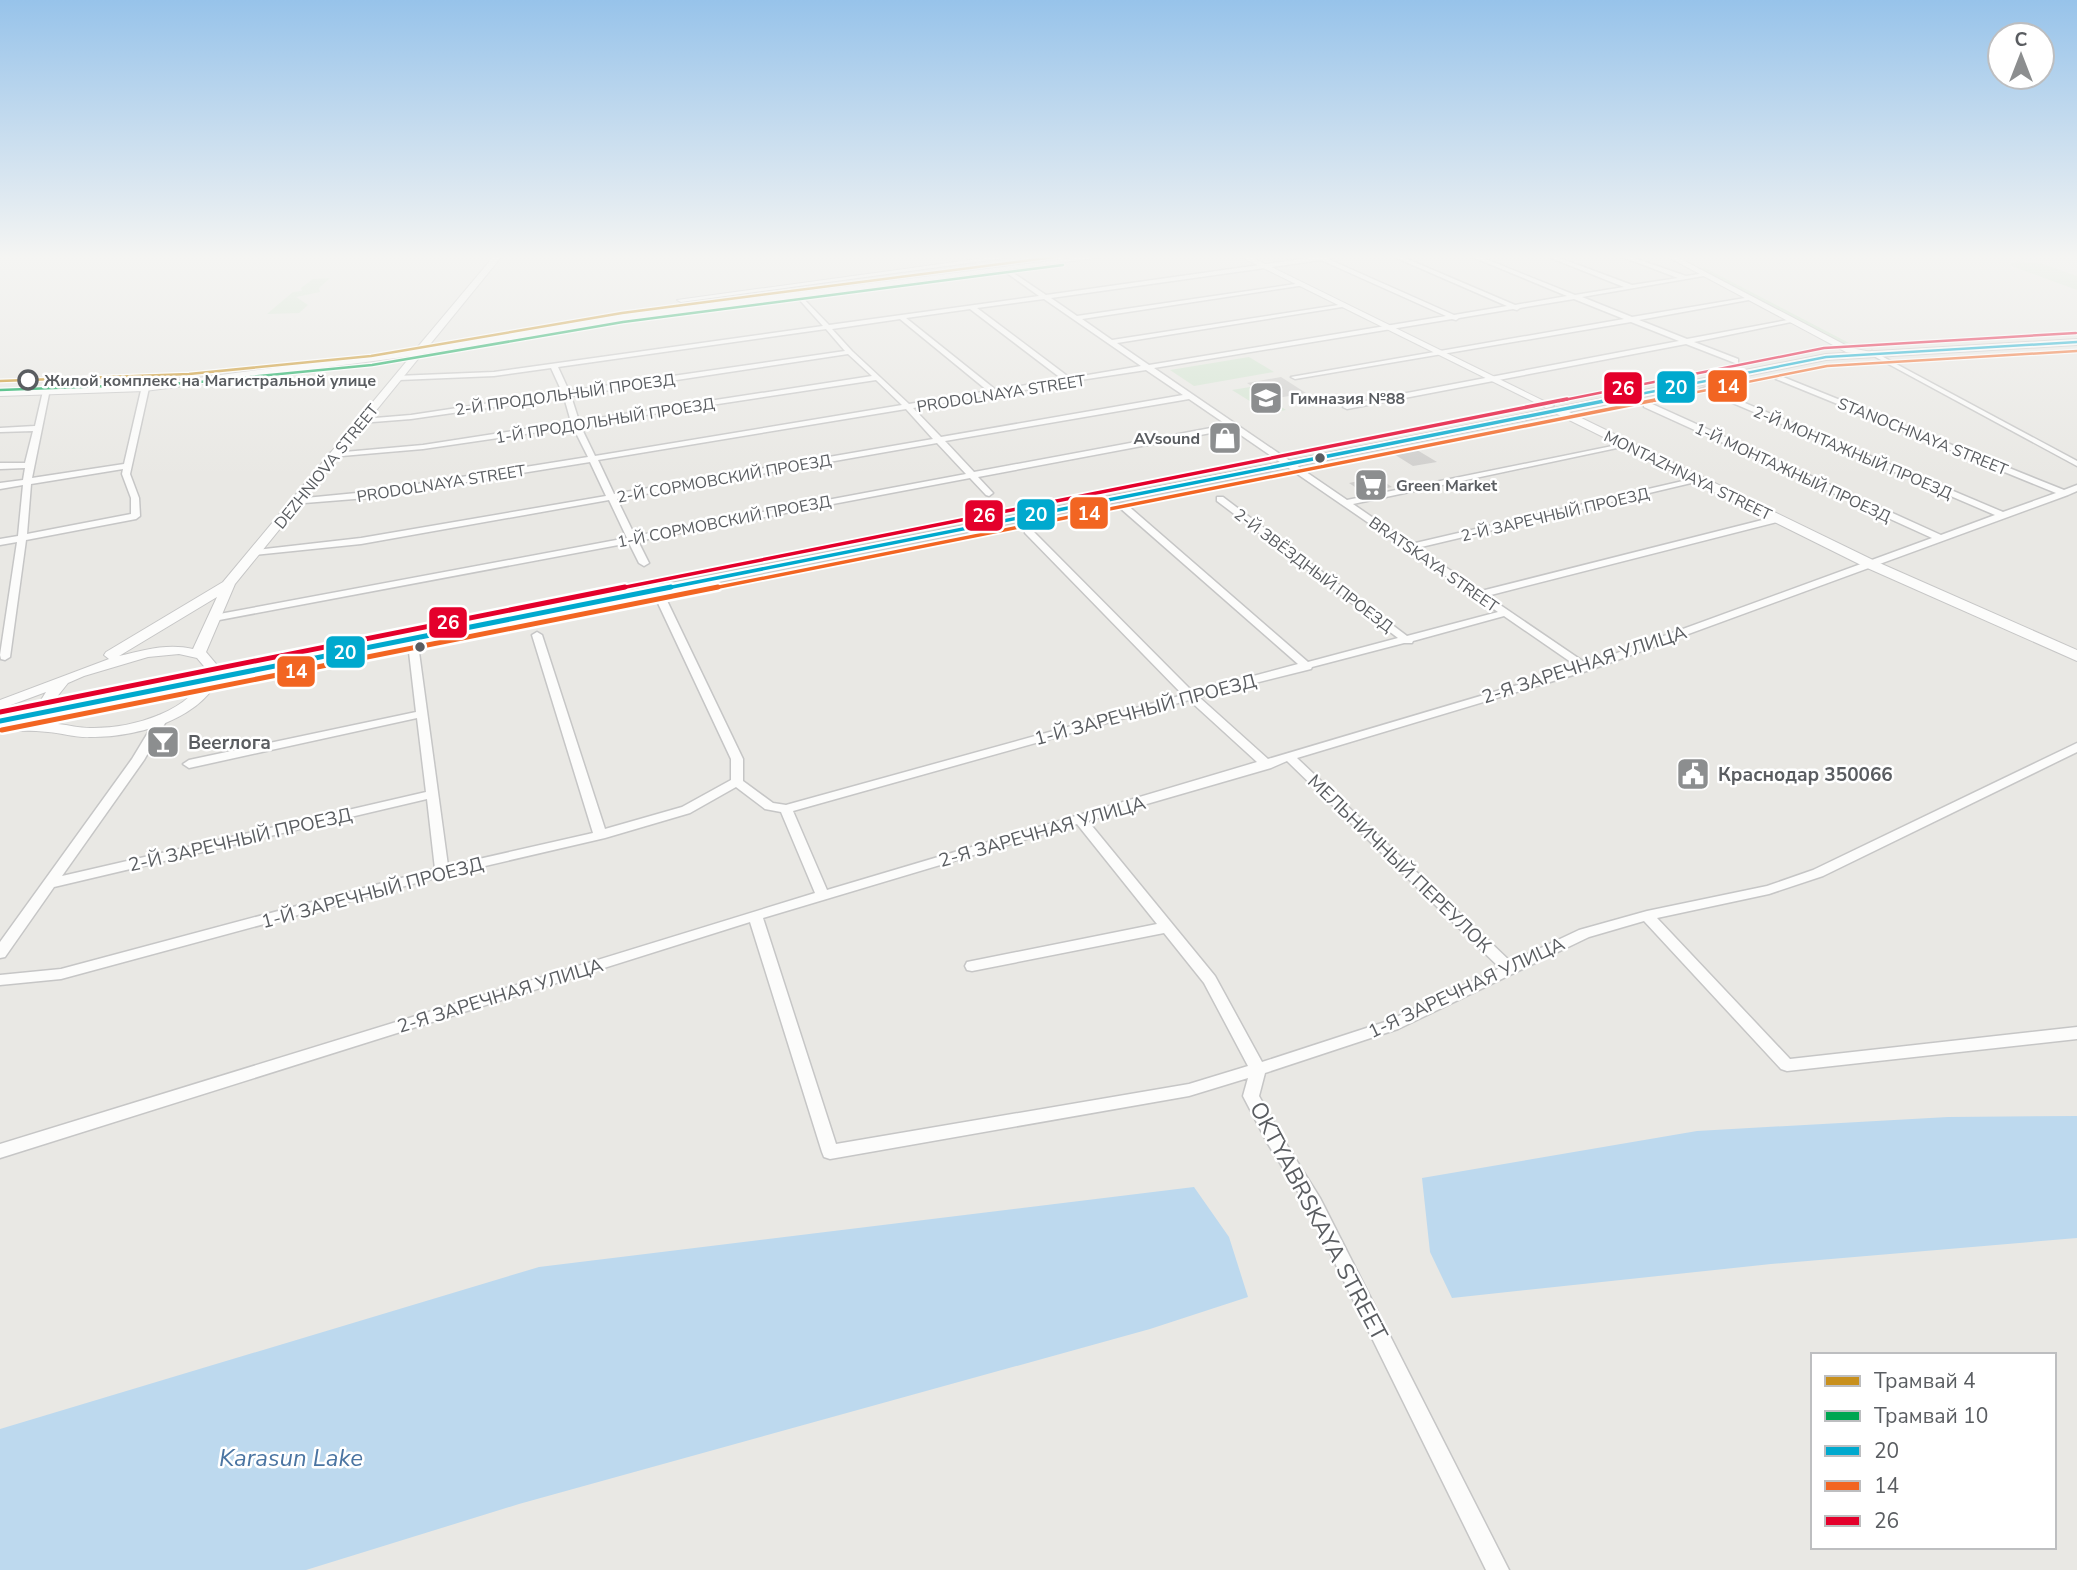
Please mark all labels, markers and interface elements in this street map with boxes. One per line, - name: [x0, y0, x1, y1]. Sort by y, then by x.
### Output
- north arrow: [1986, 21, 2056, 91]
- text: С: [2015, 27, 2028, 53]
- street label: 2-Й ПРОДОЛЬНЫЙ ПРОЕЗД: [454, 369, 677, 421]
- line badge: 14: [1707, 369, 1748, 403]
- marker: Жилой комплекс на Магистральной улице: [18, 370, 38, 390]
- place label: Жилой комплекс на Магистральной улице: [44, 370, 376, 392]
- street label: PRODOLNAYA STREET: [915, 370, 1087, 418]
- line badge: 20: [1656, 370, 1696, 404]
- line badge: 26: [1603, 371, 1643, 405]
- text: 14: [1717, 374, 1739, 400]
- text: 20: [1665, 375, 1687, 401]
- text: 26: [1612, 376, 1634, 402]
- school or university icon: Гимназия №88: [1247, 379, 1285, 417]
- place label: Гимназия №88: [1290, 388, 1405, 410]
- street label: 1-Й ПРОДОЛЬНЫЙ ПРОЕЗД: [494, 393, 717, 449]
- street label: STANOCHNAYA STREET: [1834, 393, 2011, 481]
- street label: DEZHNIOVA STREET: [270, 399, 384, 534]
- street label: 2-Й МОНТАЖНЫЙ ПРОЕЗД: [1750, 401, 1956, 505]
- street label: 1-Й МОНТАЖНЫЙ ПРОЕЗД: [1691, 418, 1895, 528]
- shop icon: AVsound: [1206, 419, 1244, 457]
- street label: MONTAZHNAYA STREET: [1600, 426, 1775, 526]
- place label: AVsound: [1133, 428, 1200, 450]
- street label: 2-Й СОРМОВСКИЙ ПРОЕЗД: [615, 449, 834, 509]
- unlabelled marker: [1313, 451, 1327, 465]
- street label: PRODOLNAYA STREET: [355, 460, 527, 508]
- supermarket icon: Green Market: [1352, 466, 1390, 504]
- place label: Green Market: [1396, 475, 1498, 497]
- street label: 2-Й ЗАРЕЧНЫЙ ПРОЕЗД: [1459, 482, 1652, 547]
- street label: 1-Й СОРМОВСКИЙ ПРОЕЗД: [615, 490, 833, 554]
- line badge: 14: [1069, 496, 1109, 530]
- line badge: 20: [1016, 498, 1056, 531]
- line badge: 26: [964, 499, 1004, 532]
- text: 14: [1078, 501, 1100, 527]
- text: 20: [1025, 502, 1047, 528]
- text: 26: [973, 503, 995, 529]
- street label: 2-Й ЗВЁЗДНЫЙ ПРОЕЗД: [1229, 504, 1398, 638]
- street label: BRATSKAYA STREET: [1364, 512, 1503, 618]
- line badge: 26: [428, 606, 468, 639]
- text: 26: [437, 610, 459, 636]
- street label: 2-Я ЗАРЕЧНАЯ УЛИЦА: [1479, 619, 1690, 710]
- line badge: 20: [325, 635, 366, 669]
- text: 20: [334, 640, 356, 666]
- unlabelled marker: [413, 640, 427, 654]
- line badge: 14: [276, 655, 316, 688]
- text: 14: [285, 659, 307, 685]
- street label: 1-Й ЗАРЕЧНЫЙ ПРОЕЗД: [1031, 668, 1259, 752]
- bar icon: Beerлога: [144, 723, 182, 761]
- place label: Beerлога: [188, 730, 271, 756]
- public building icon: Краснодар 350066: [1674, 755, 1712, 793]
- place label: Краснодар 350066: [1718, 762, 1893, 788]
- street label: МЕЛЬНИЧНЫЙ ПЕРЕУЛОК: [1302, 769, 1497, 959]
- street label: 2-Я ЗАРЕЧНАЯ УЛИЦА: [936, 790, 1149, 874]
- street label: 2-Й ЗАРЕЧНЫЙ ПРОЕЗД: [126, 802, 355, 878]
- street label: 1-Й ЗАРЕЧНЫЙ ПРОЕЗД: [258, 851, 486, 935]
- street label: 1-Я ЗАРЕЧНАЯ УЛИЦА: [1364, 931, 1569, 1045]
- street label: 2-Я ЗАРЕЧНАЯ УЛИЦА: [394, 952, 607, 1040]
- street label: OKTYABRSKAYA STREET: [1242, 1096, 1395, 1346]
- legend: [1811, 1353, 2056, 1549]
- text: Трамвай 4: [1874, 1367, 1976, 1395]
- text: Трамвай 10: [1874, 1402, 1988, 1430]
- text: 20: [1874, 1437, 1899, 1465]
- water label: Karasun Lake: [219, 1442, 363, 1474]
- text: 14: [1874, 1472, 1899, 1500]
- text: 26: [1874, 1507, 1899, 1535]

